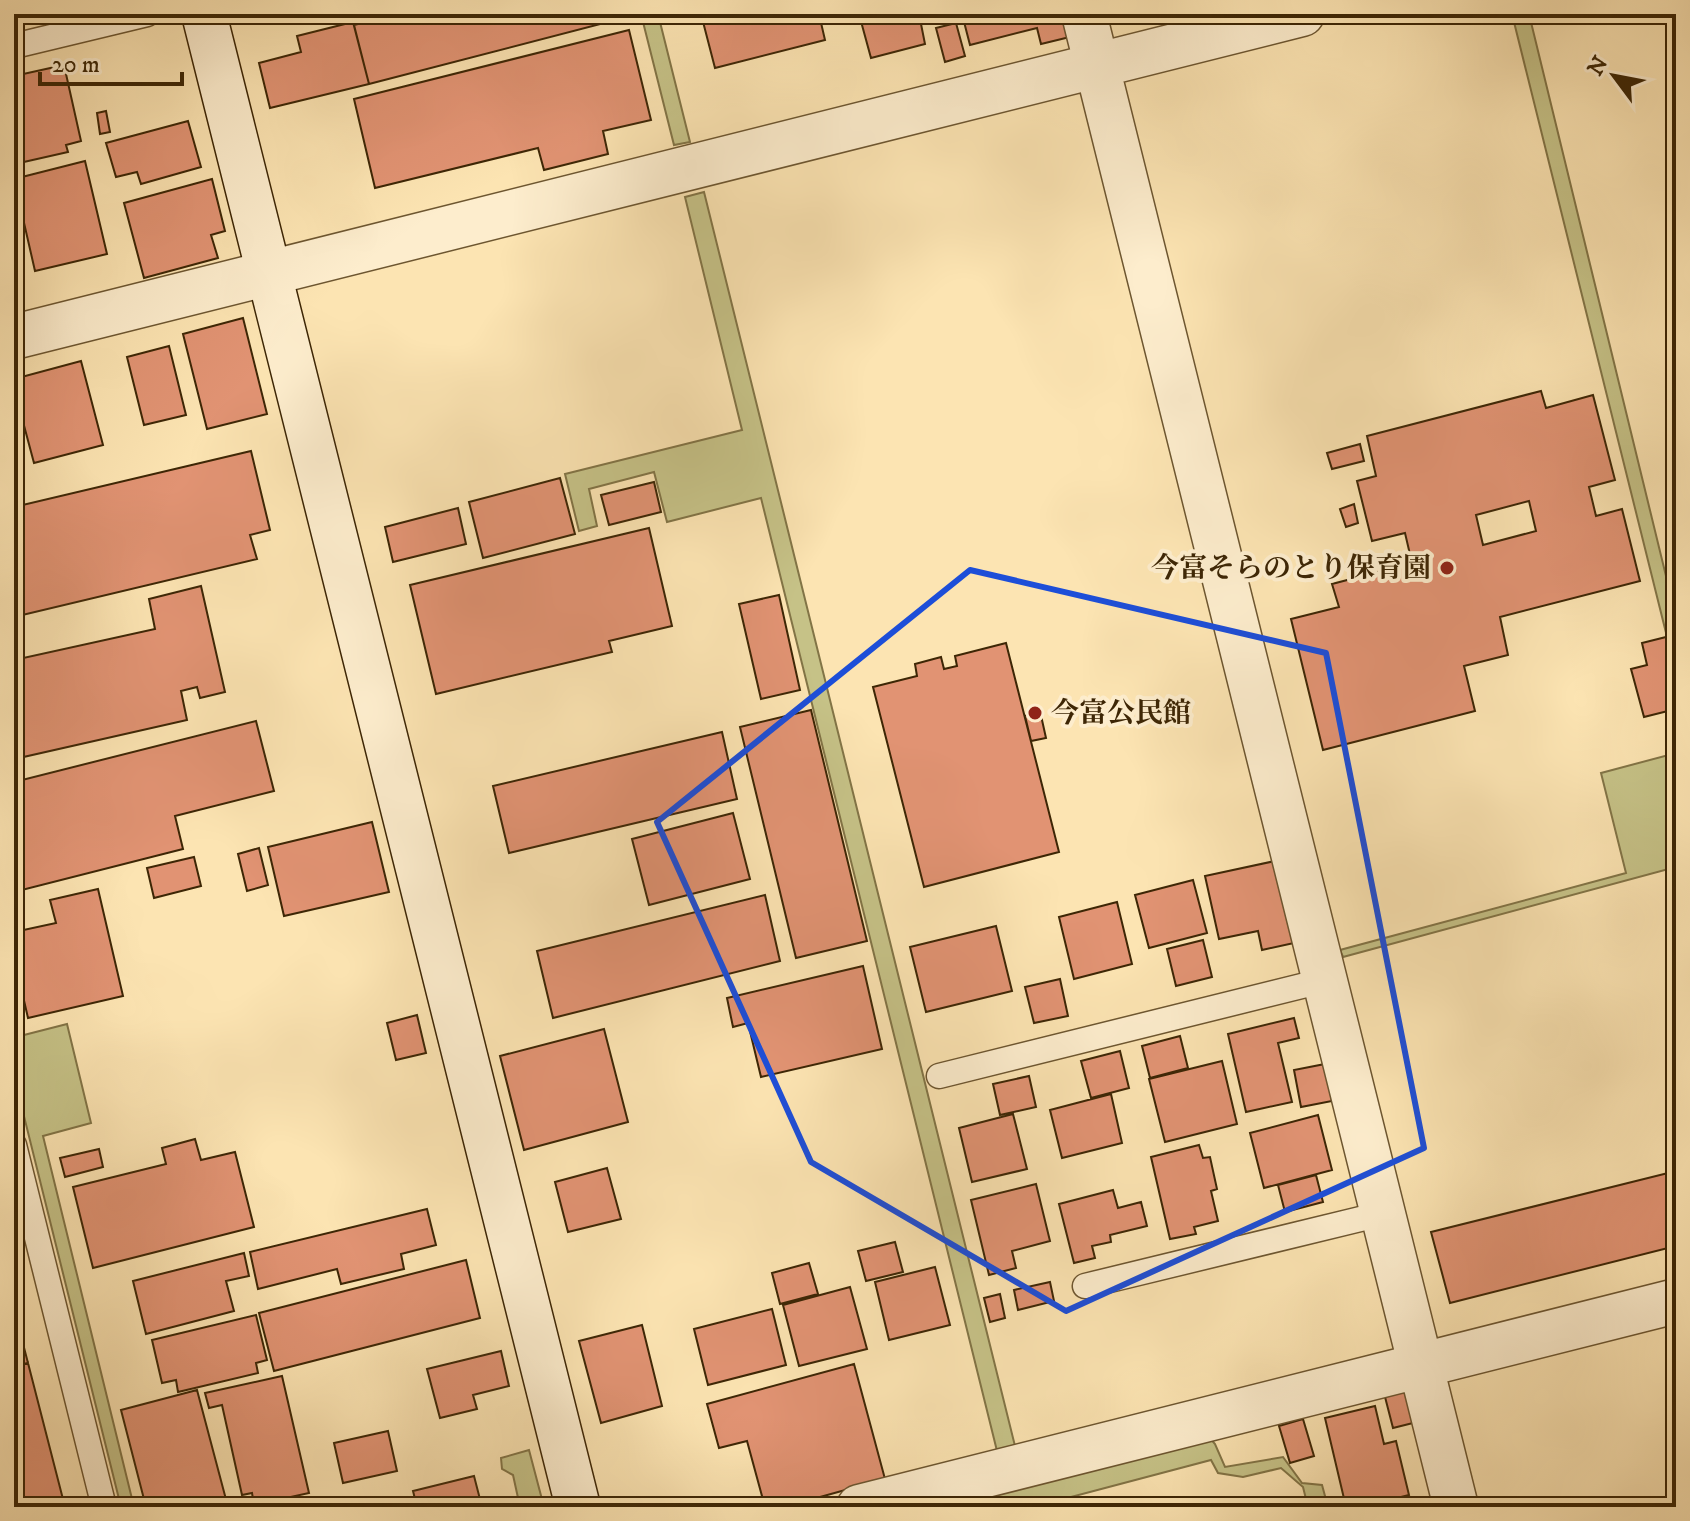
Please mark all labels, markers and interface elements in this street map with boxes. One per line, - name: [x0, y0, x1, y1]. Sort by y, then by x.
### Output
- scale bar: [40, 36, 182, 86]
- north arrow: [1574, 36, 1654, 116]
- text: 20 m: [52, 50, 100, 80]
- text: N: [1582, 51, 1615, 81]
- place label: 今富そらのとり保育園: [1151, 551, 1431, 586]
- marker: 今富そらのとり保育園: [1438, 559, 1456, 577]
- place label: 今富公民館: [1051, 696, 1191, 731]
- marker: 今富公民館: [1026, 704, 1044, 722]

